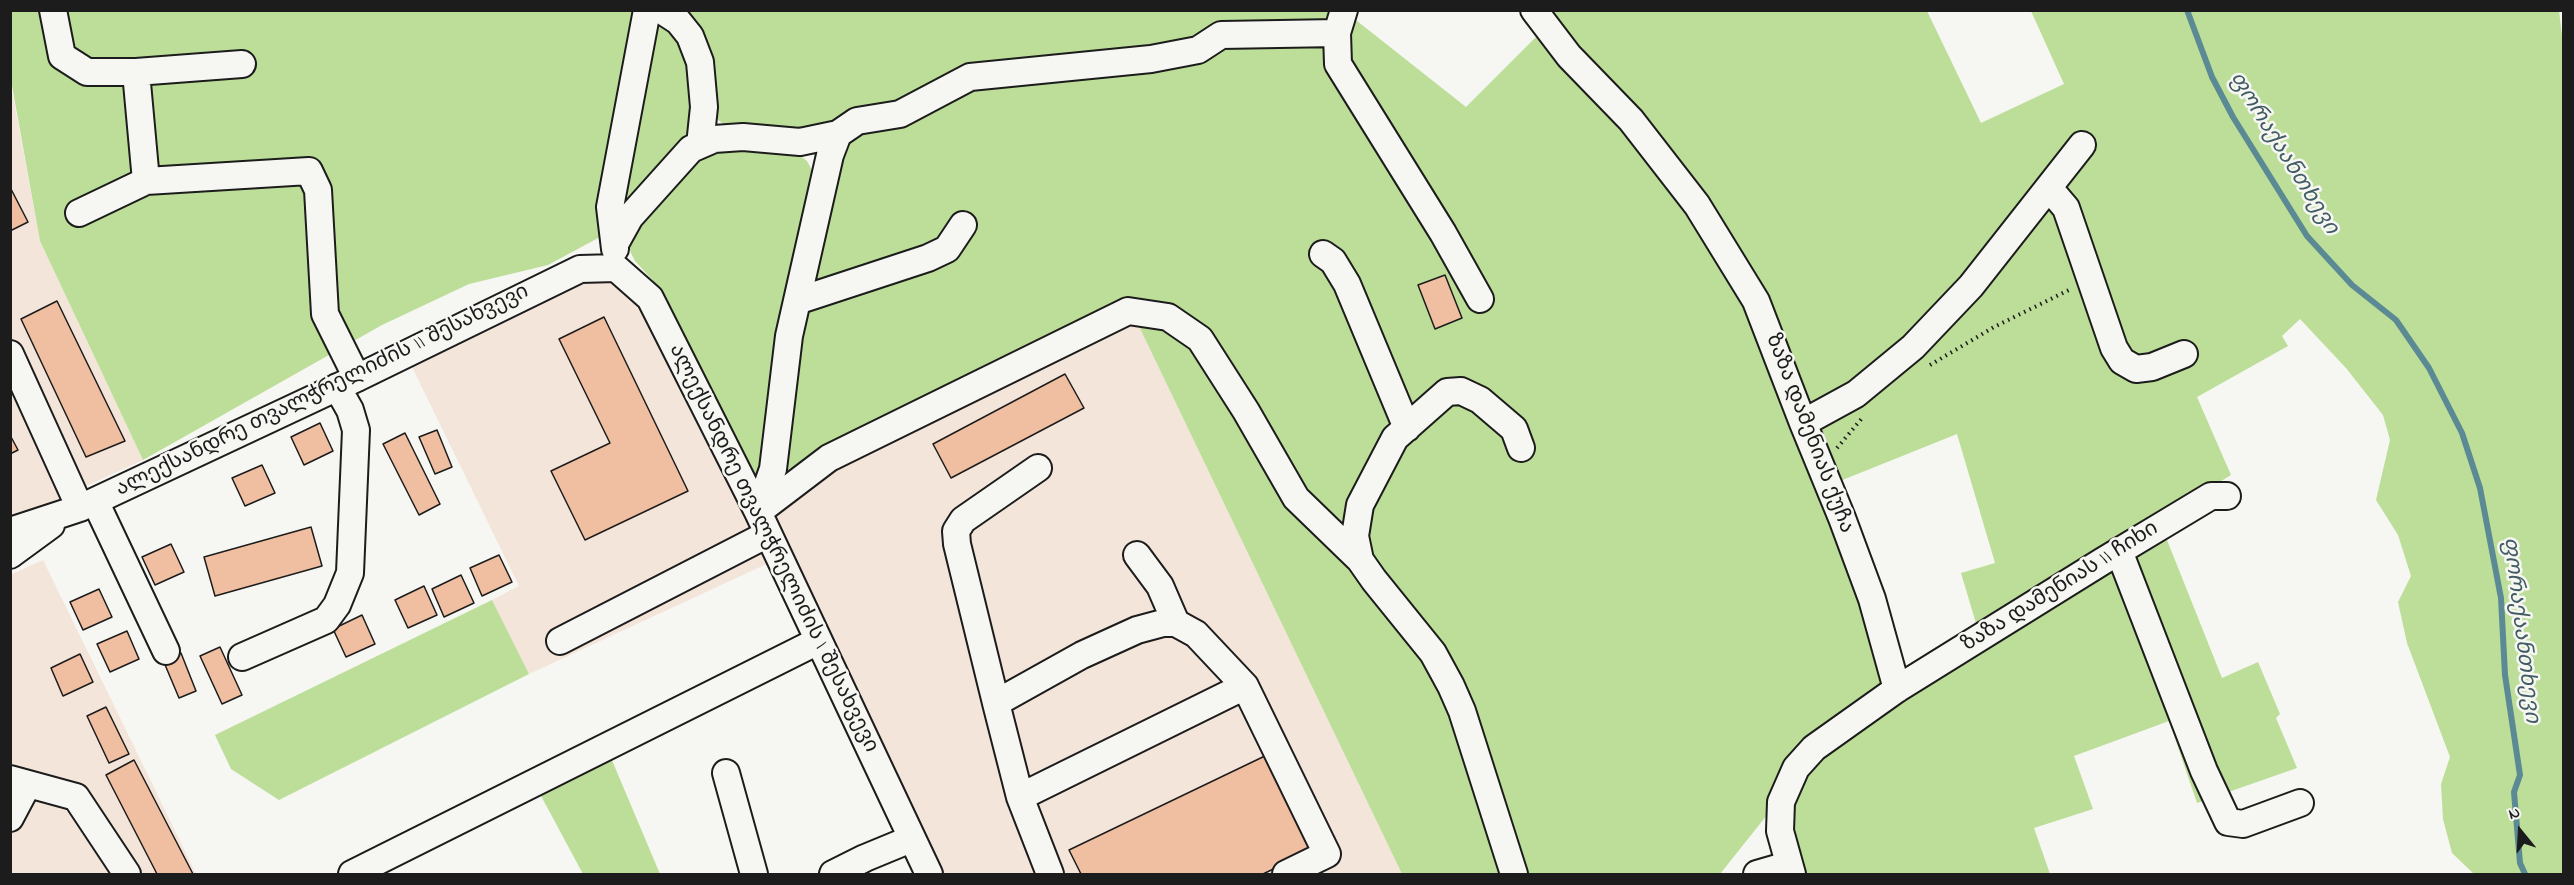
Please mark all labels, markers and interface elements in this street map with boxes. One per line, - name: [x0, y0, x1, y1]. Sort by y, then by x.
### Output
- water label: ფორაქაანთხევი: [2221, 68, 2343, 240]
- street label: ალექსანდრე თვალჭრელიძის II შესახვევი: [112, 281, 534, 503]
- street label: ზაზა დამენიას ქუჩა: [1758, 331, 1858, 537]
- street label: ალექსანდრე თვალჭრელიძის I შესახვევი: [662, 341, 882, 757]
- street label: ზაზა დამენიას II ჩიხი: [1958, 517, 2164, 659]
- water label: ფორაქაანთხევი: [2495, 536, 2543, 724]
- north arrow: [2490, 801, 2550, 861]
- text: N: [2506, 801, 2523, 827]

